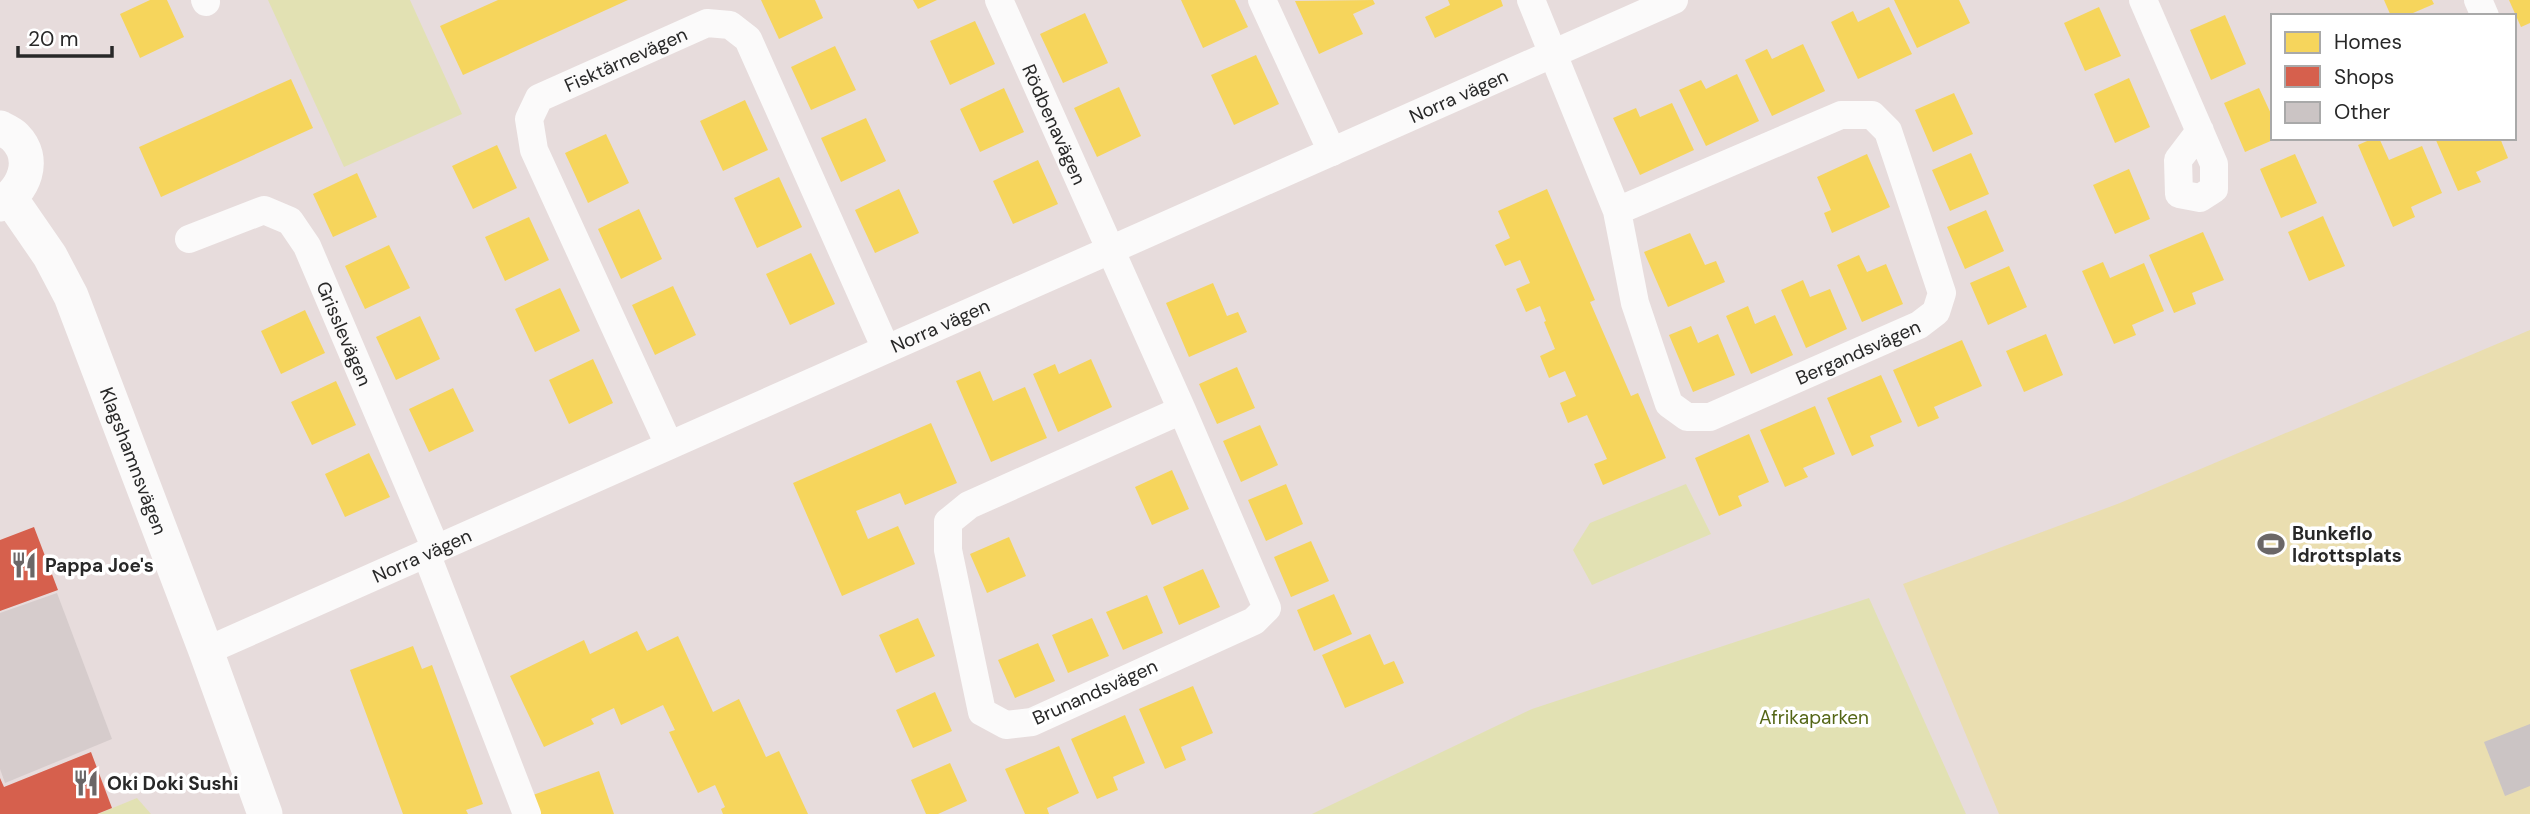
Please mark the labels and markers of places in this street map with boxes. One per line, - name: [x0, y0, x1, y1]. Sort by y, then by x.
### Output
- place label: Bunkeflo Idrottsplats: [2292, 521, 2402, 568]
- sports icon: Bunkeflo Idrottsplats: [2256, 529, 2286, 559]
- restaurant icon: Pappa Joe's: [9, 550, 39, 580]
- place label: Pappa Joe's: [45, 553, 154, 578]
- restaurant icon: Oki Doki Sushi: [71, 768, 101, 798]
- place label: Oki Doki Sushi: [107, 771, 238, 796]

